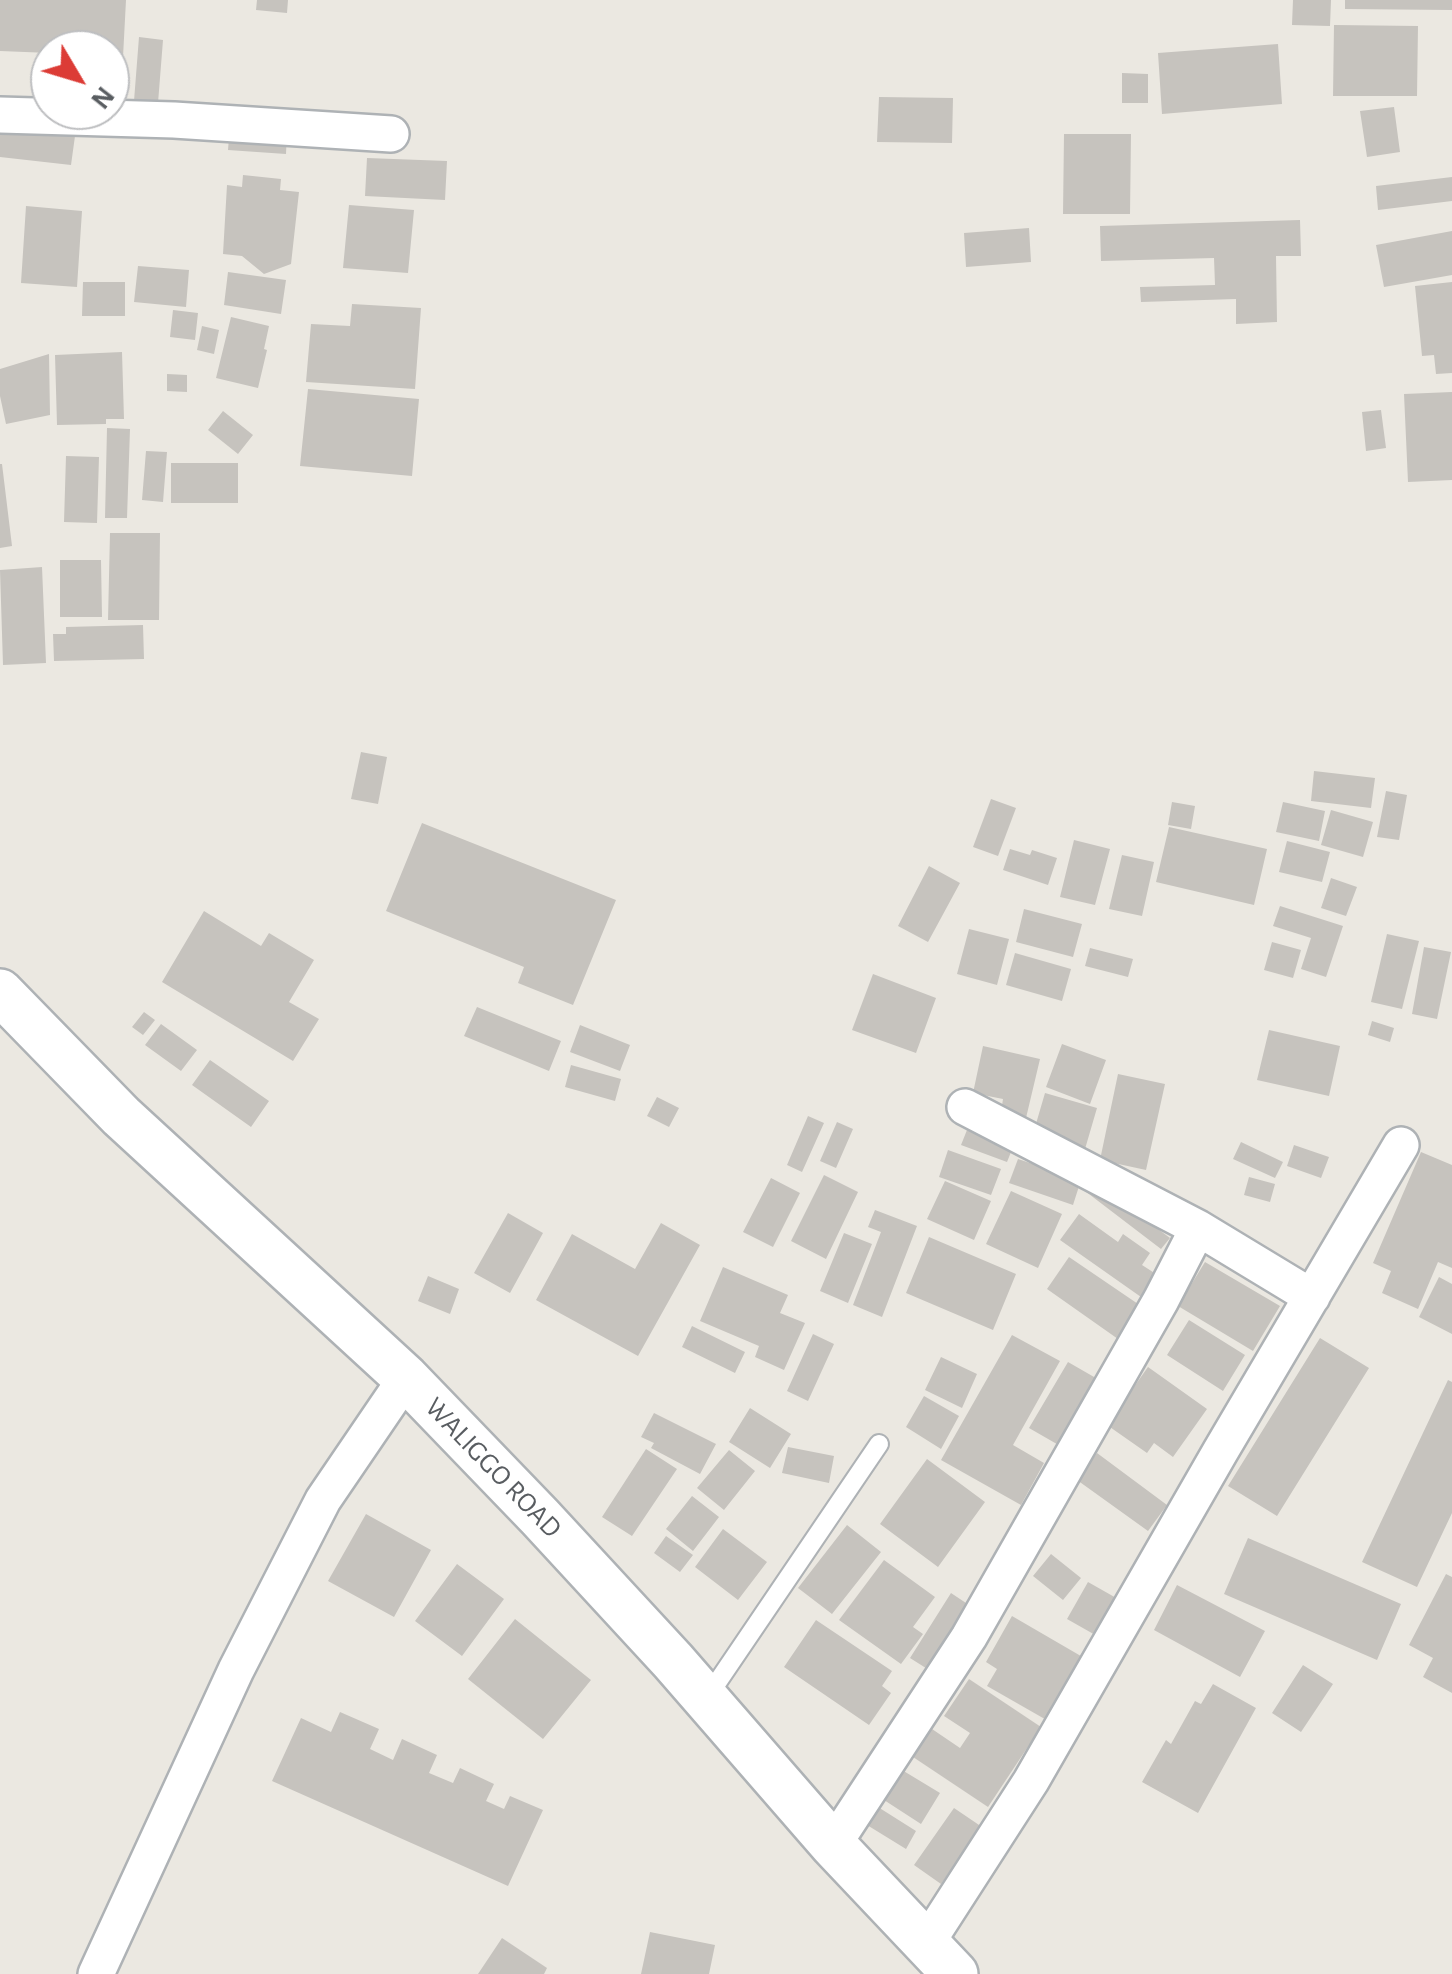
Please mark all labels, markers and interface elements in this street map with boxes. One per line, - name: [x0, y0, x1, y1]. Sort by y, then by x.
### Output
- north arrow: [30, 30, 130, 130]
- text: N: [85, 81, 119, 114]
- street label: WALIGGO ROAD: [418, 1391, 568, 1545]

